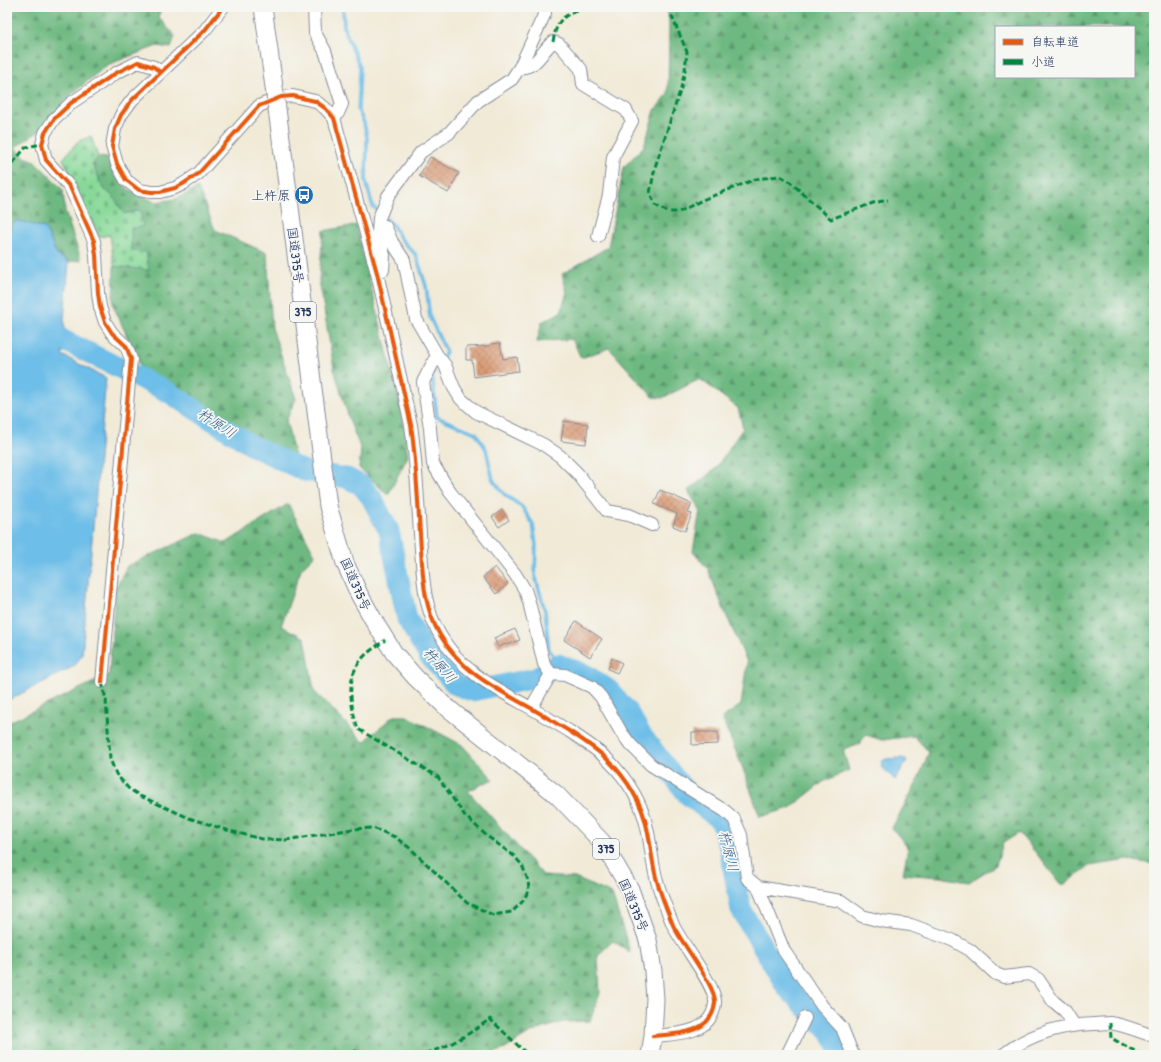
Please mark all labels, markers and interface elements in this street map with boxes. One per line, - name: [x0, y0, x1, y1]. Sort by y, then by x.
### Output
- legend: [995, 26, 1135, 78]
- text: 自転車道: [1031, 33, 1079, 50]
- text: 小道: [1031, 53, 1055, 70]
- bus stop icon: 上杵原: [293, 184, 315, 206]
- place label: 上杵原: [251, 186, 290, 204]
- street label: 国道375号: [284, 226, 308, 284]
- road number: 375: [290, 302, 316, 322]
- water label: 杵原川: [194, 403, 240, 442]
- street label: 国道375号: [336, 554, 376, 614]
- water label: 杵原川: [419, 643, 461, 687]
- water label: 杵原川: [715, 828, 744, 874]
- road number: 375: [593, 839, 619, 859]
- street label: 国道375号: [615, 875, 653, 935]

